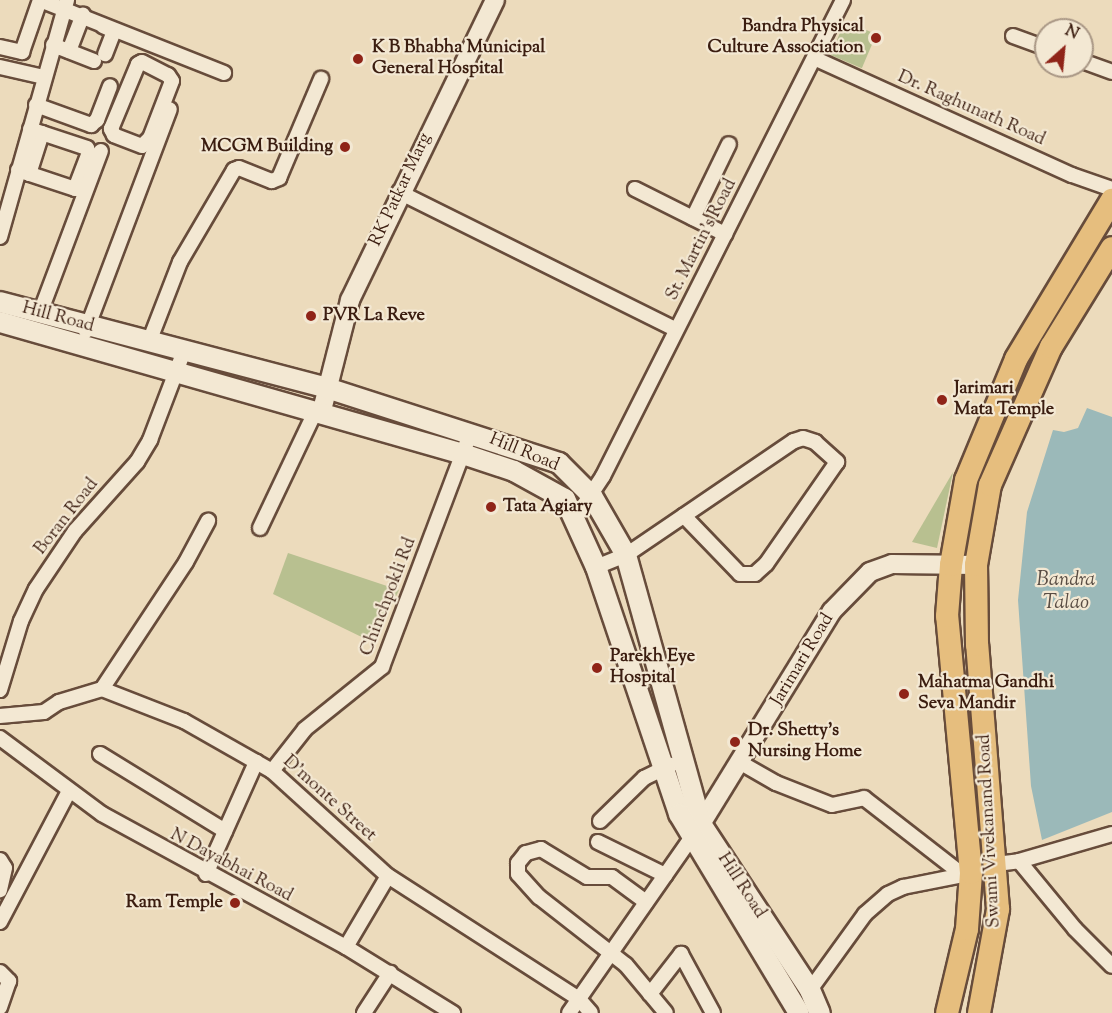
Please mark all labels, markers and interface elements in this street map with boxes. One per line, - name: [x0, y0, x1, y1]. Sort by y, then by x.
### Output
- place label: Bandra Physical Culture Association: [707, 17, 864, 60]
- north arrow: [1034, 18, 1094, 78]
- text: N: [1061, 20, 1082, 46]
- marker: Bandra Physical Culture Association: [869, 31, 883, 45]
- place label: K B Bhabha Municipal General Hospital: [372, 38, 545, 80]
- marker: K B Bhabha Municipal General Hospital: [349, 50, 367, 68]
- street label: Dr. Raghunath Road: [894, 67, 1048, 151]
- street label: RK Patkar Marg: [365, 130, 437, 250]
- place label: MCGM Building: [201, 136, 333, 158]
- marker: MCGM Building: [338, 140, 352, 154]
- street label: St. Martin's Road: [662, 176, 742, 304]
- street label: Hill Road: [20, 298, 96, 338]
- place label: PVR La Reve: [323, 305, 425, 327]
- marker: PVR La Reve: [304, 309, 318, 323]
- place label: Jarimari Mata Temple: [954, 379, 1054, 422]
- marker: Jarimari Mata Temple: [935, 393, 949, 407]
- street label: Hill Road: [486, 429, 562, 477]
- street label: Boran Road: [30, 474, 104, 560]
- place label: Tata Agiary: [503, 496, 592, 518]
- marker: Tata Agiary: [484, 500, 498, 514]
- street label: Chinchpokli Rd: [356, 535, 422, 659]
- water label: Bandra Talao: [1037, 568, 1095, 615]
- street label: Jarimari Road: [767, 610, 839, 710]
- place label: Parekh Eye Hospital: [610, 647, 695, 690]
- marker: Parekh Eye Hospital: [588, 659, 606, 677]
- place label: Mahatma Gandhi Seva Mandir: [918, 673, 1054, 716]
- marker: Mahatma Gandhi Seva Mandir: [895, 685, 913, 703]
- place label: Dr. Shetty's Nursing Home: [748, 721, 862, 764]
- marker: Dr. Shetty's Nursing Home: [726, 733, 744, 751]
- street label: Swami Vivekanand Road: [974, 734, 1006, 928]
- street label: D'monte Street: [278, 751, 380, 847]
- street label: N Dayabhai Road: [166, 825, 296, 907]
- street label: Hill Road: [712, 849, 770, 923]
- place label: Ram Temple: [126, 892, 223, 914]
- marker: Ram Temple: [228, 896, 242, 910]

